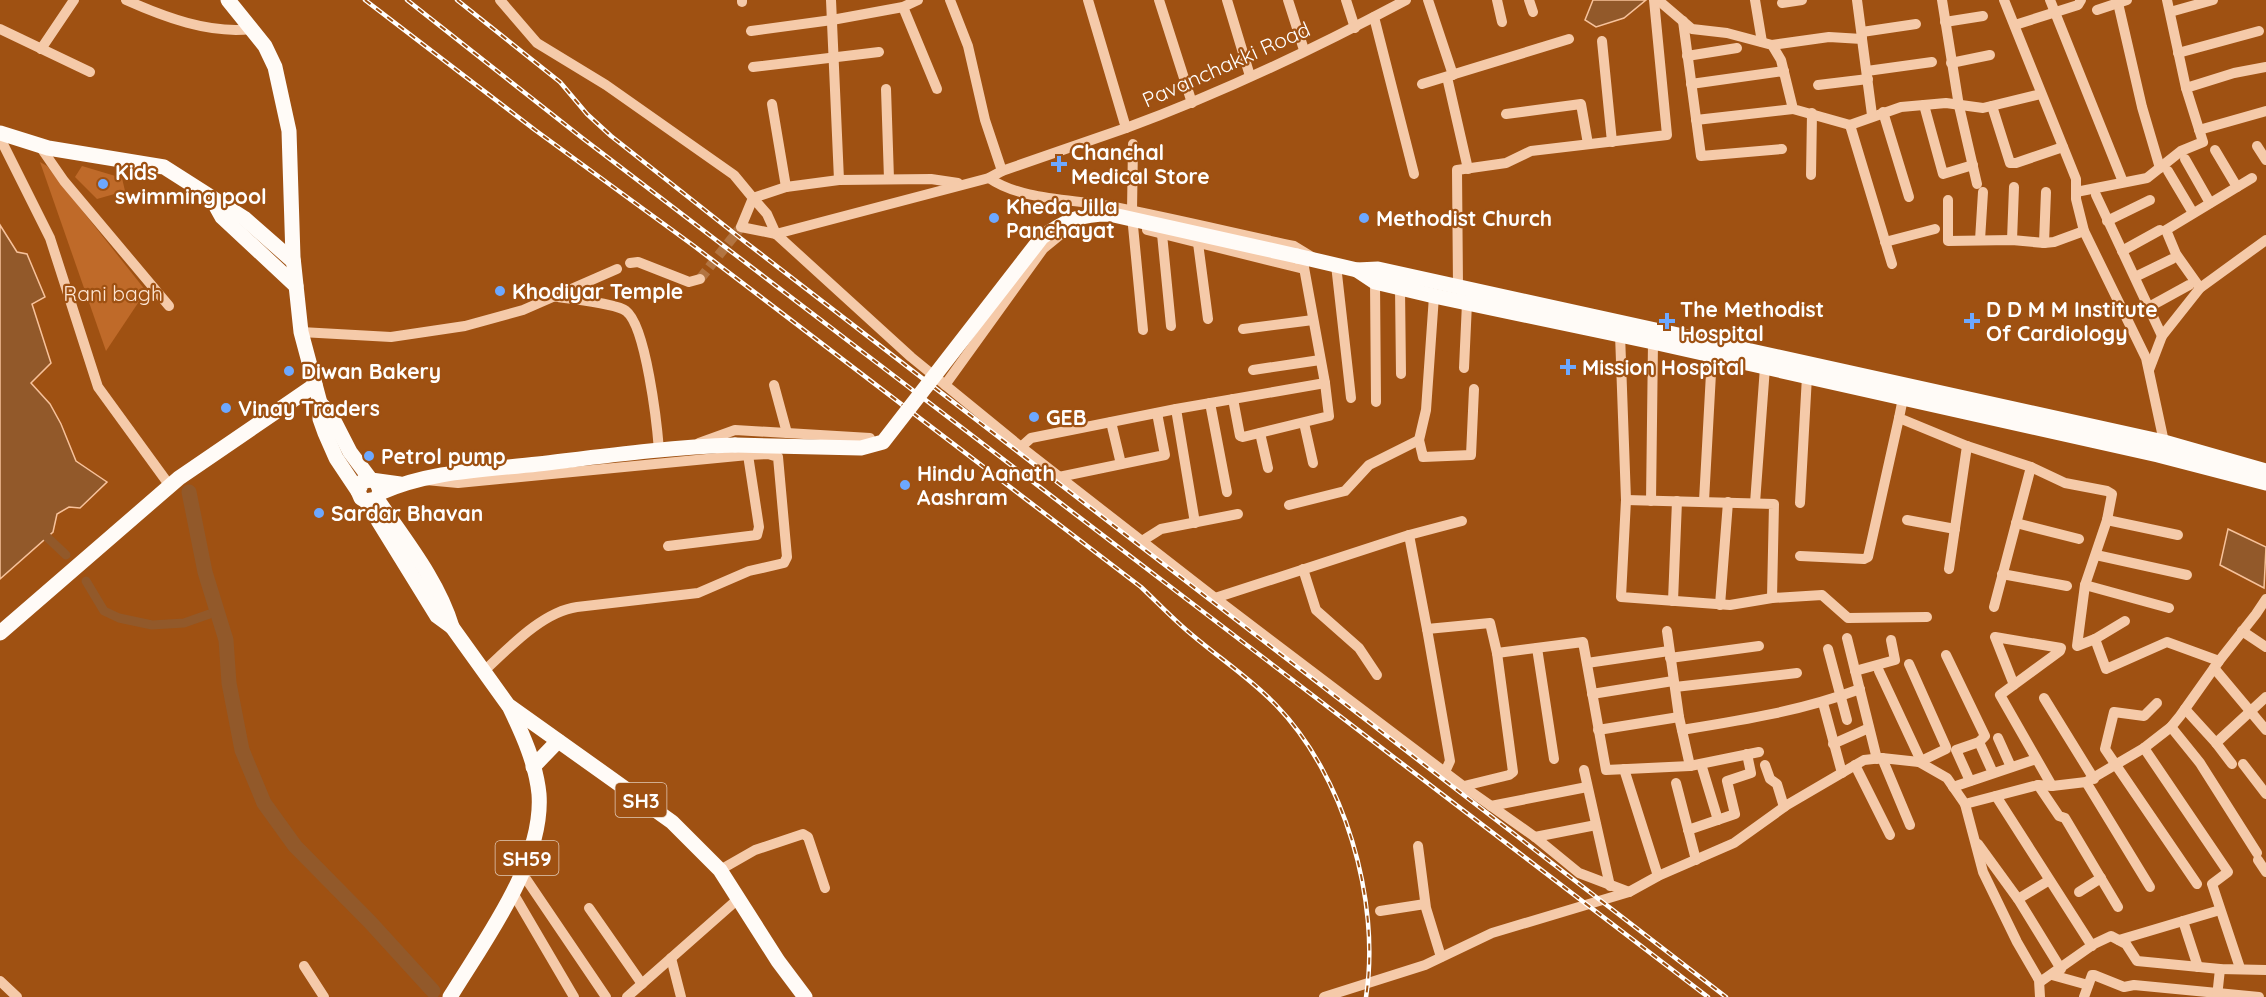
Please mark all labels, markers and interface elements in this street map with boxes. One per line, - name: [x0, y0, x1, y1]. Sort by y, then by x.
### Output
- street label: Pavanchakki Road: [1138, 15, 1314, 113]
- place label: Chanchal Medical Store: [1071, 139, 1210, 189]
- marker: Chanchal Medical Store: [1052, 157, 1066, 171]
- place label: Kids swimming pool: [115, 159, 267, 209]
- marker: Kids swimming pool: [96, 177, 110, 191]
- place label: Kheda Jilla Panchayat: [1006, 193, 1118, 243]
- place label: Methodist Church: [1376, 205, 1552, 231]
- marker: Kheda Jilla Panchayat: [987, 211, 1001, 225]
- marker: Methodist Church: [1357, 211, 1371, 225]
- place label: Khodiyar Temple: [512, 278, 683, 304]
- park label: Rani bagh: [63, 280, 163, 306]
- marker: Khodiyar Temple: [493, 284, 507, 298]
- place label: The Methodist Hospital: [1680, 296, 1824, 346]
- place label: D D M M Institute Of Cardiology: [1986, 296, 2158, 346]
- marker: The Methodist Hospital: [1658, 312, 1676, 330]
- marker: D D M M Institute Of Cardiology: [1963, 312, 1981, 330]
- place label: Mission Hospital: [1582, 354, 1745, 380]
- place label: Diwan Bakery: [301, 358, 441, 384]
- marker: Mission Hospital: [1559, 358, 1577, 376]
- marker: Diwan Bakery: [282, 364, 296, 378]
- place label: Vinay Traders: [238, 395, 380, 421]
- marker: Vinay Traders: [219, 401, 233, 415]
- place label: GEB: [1046, 404, 1086, 430]
- marker: GEB: [1027, 410, 1041, 424]
- place label: Petrol pump: [381, 443, 506, 469]
- marker: Petrol pump: [362, 449, 376, 463]
- place label: Hindu Aanath Aashram: [917, 460, 1055, 510]
- marker: Hindu Aanath Aashram: [898, 478, 912, 492]
- place label: Sardar Bhavan: [331, 500, 483, 526]
- marker: Sardar Bhavan: [312, 506, 326, 520]
- road number: SH3: [616, 783, 666, 817]
- road number: SH59: [496, 841, 558, 875]

